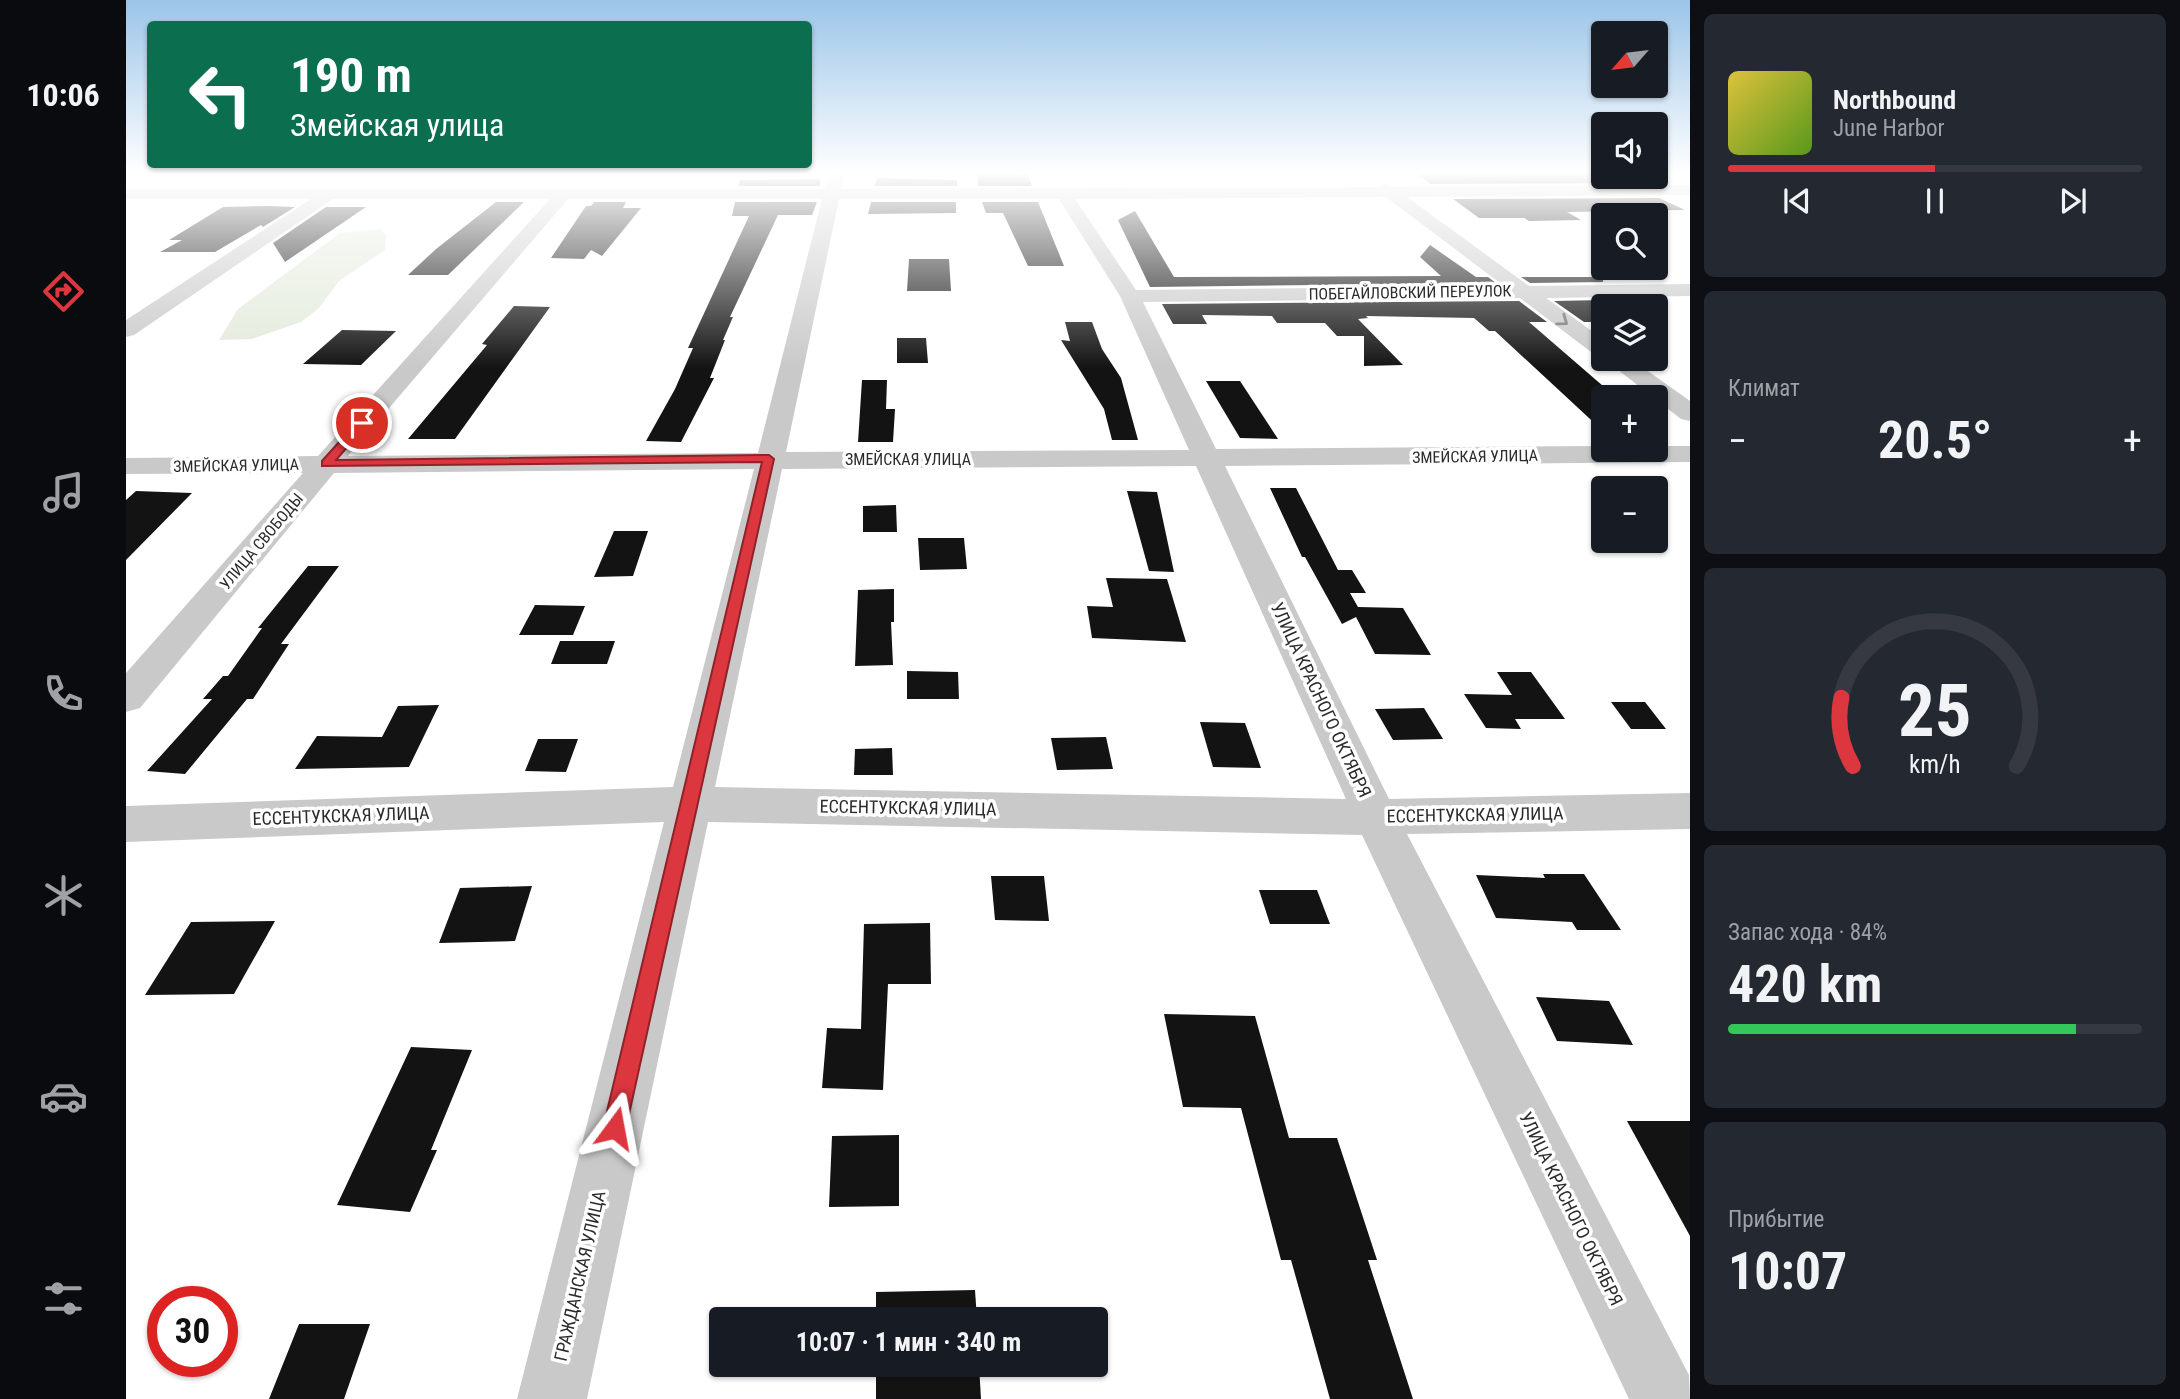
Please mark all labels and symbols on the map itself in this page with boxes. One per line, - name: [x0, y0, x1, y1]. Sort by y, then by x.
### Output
- north arrow: [1591, 21, 1668, 98]
- street label: ПОБЕГАЙЛОВСКИЙ ПЕРЕУЛОК: [1308, 281, 1512, 304]
- one-way arrow: [1555, 313, 1568, 325]
- pin: [332, 393, 392, 453]
- street label: ЗМЕЙСКАЯ УЛИЦА: [1412, 446, 1538, 467]
- street label: ЗМЕЙСКАЯ УЛИЦА: [845, 450, 971, 469]
- street label: ЗМЕЙСКАЯ УЛИЦА: [173, 455, 299, 476]
- street label: УЛИЦА СВОБОДЫ: [216, 489, 307, 593]
- street label: УЛИЦА КРАСНОГО ОКТЯБРЯ: [1267, 599, 1376, 801]
- street label: ЕССЕНТУКСКАЯ УЛИЦА: [819, 795, 997, 820]
- street label: ЕССЕНТУКСКАЯ УЛИЦА: [252, 802, 430, 829]
- street label: ЕССЕНТУКСКАЯ УЛИЦА: [1386, 802, 1564, 827]
- position arrow: [578, 1091, 652, 1165]
- street label: УЛИЦА КРАСНОГО ОКТЯБРЯ: [1515, 1109, 1628, 1309]
- street label: ГРАЖДАНСКАЯ УЛИЦА: [550, 1188, 610, 1363]
- speed limit sign: 30: [147, 1286, 238, 1377]

